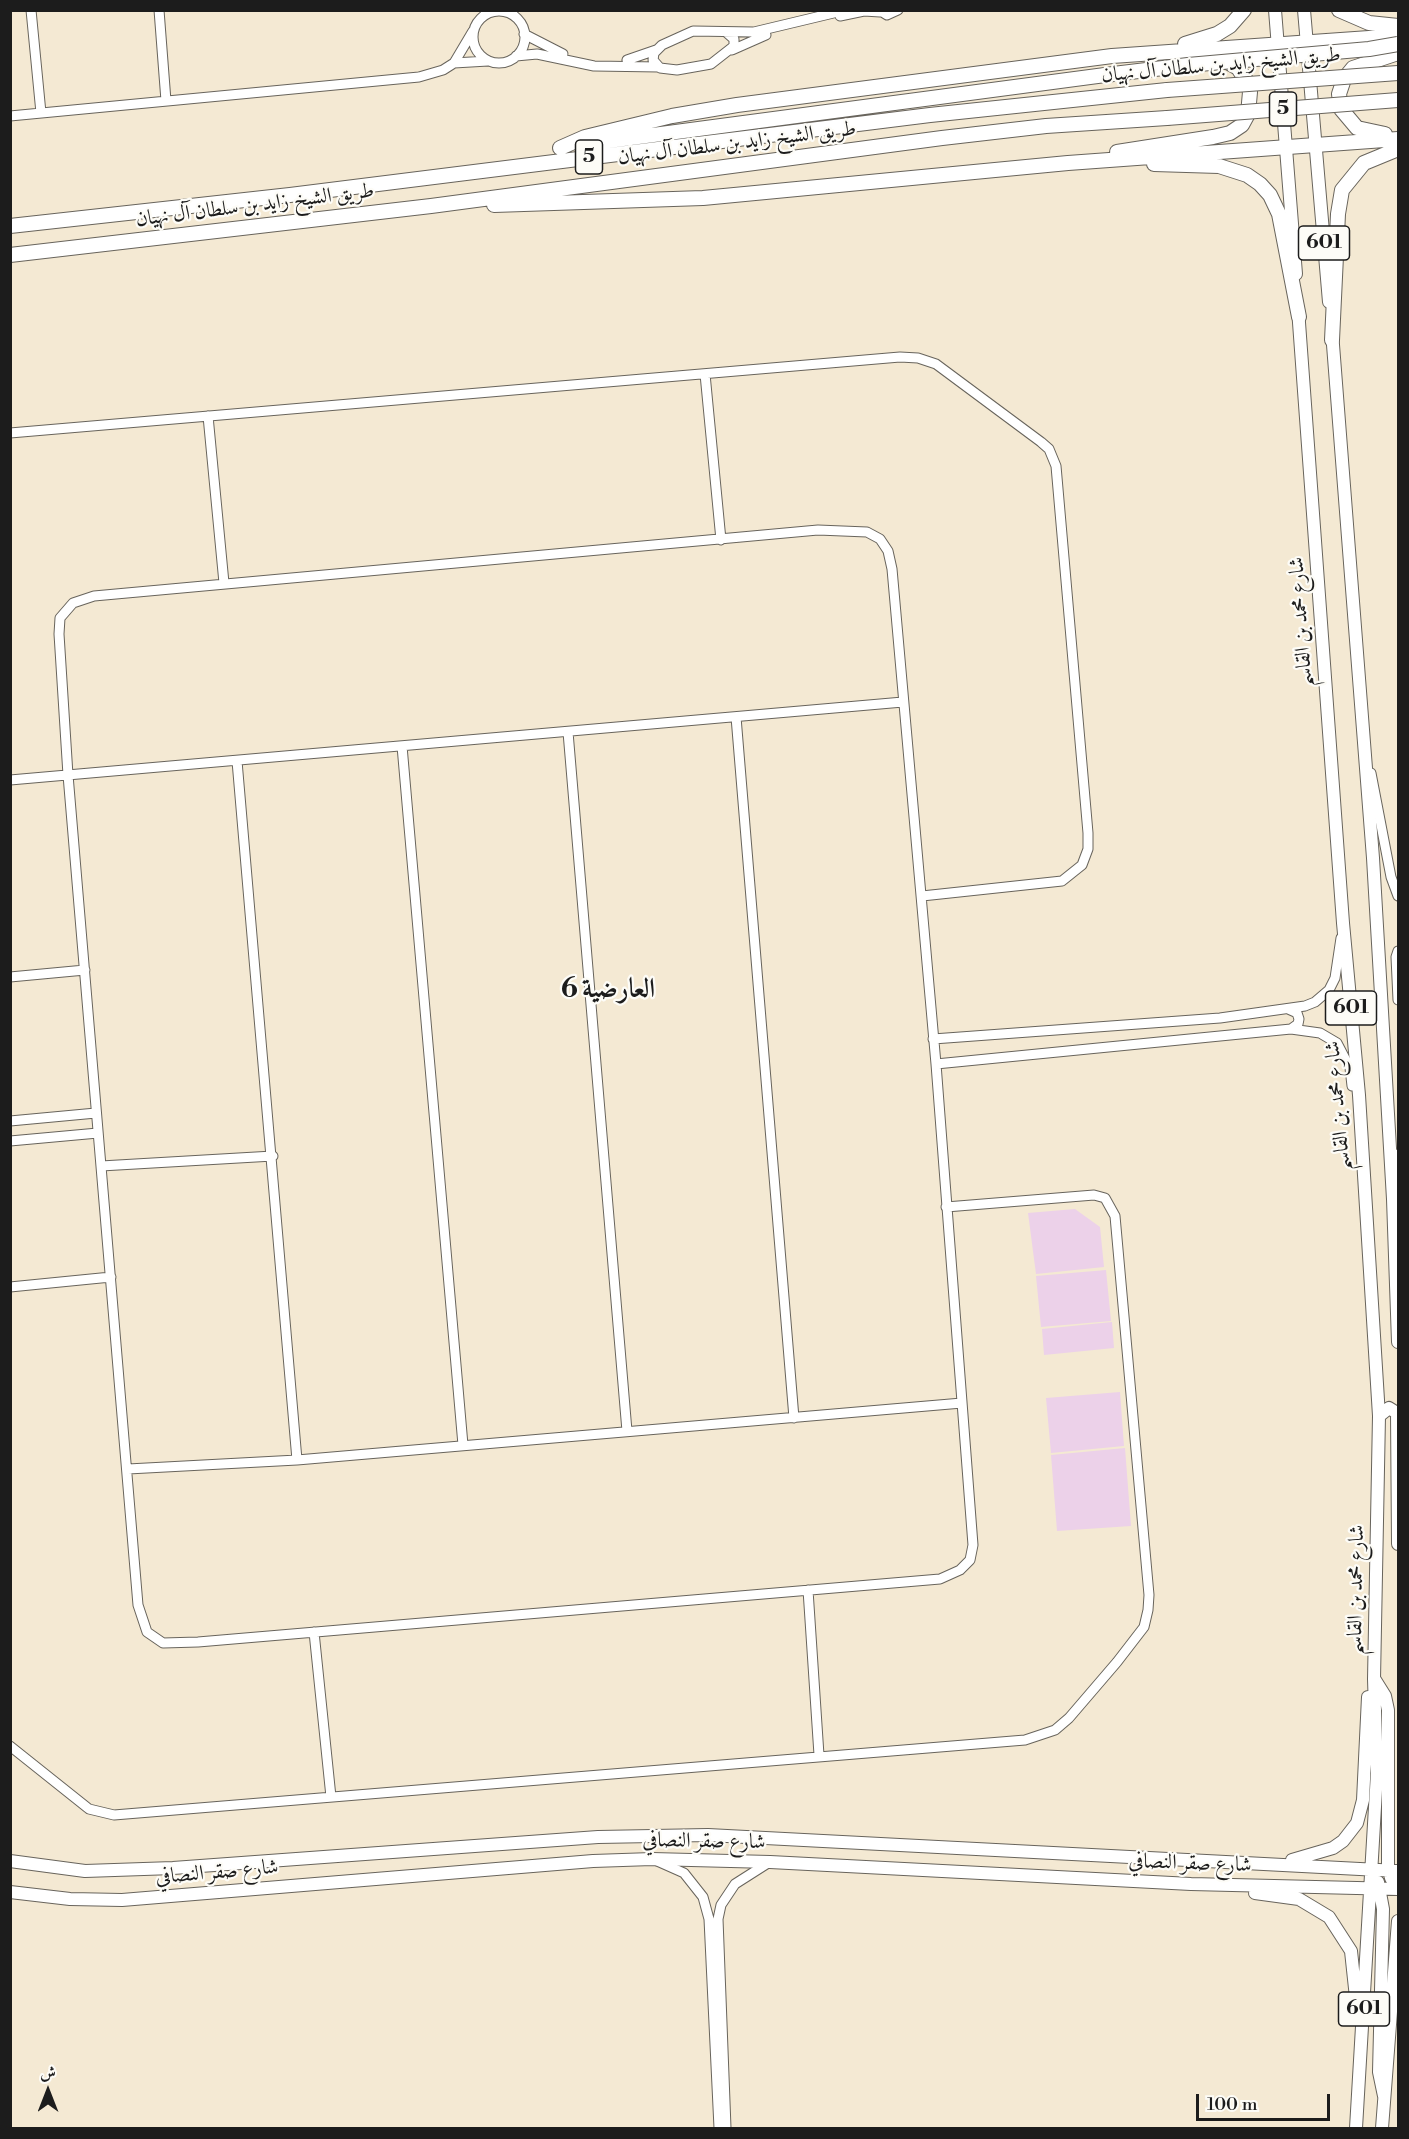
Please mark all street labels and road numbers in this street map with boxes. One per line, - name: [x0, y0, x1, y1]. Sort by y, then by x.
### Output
- street label: طريق الشيخ زايد بن سلطان آل نهيان: [1100, 43, 1342, 89]
- road number: 5: [1270, 92, 1296, 126]
- street label: طريق الشيخ زايد بن سلطان آل نهيان: [616, 117, 858, 171]
- road number: 5: [576, 140, 602, 174]
- street label: طريق الشيخ زايد بن سلطان آل نهيان: [134, 179, 376, 233]
- road number: 601: [1298, 226, 1350, 260]
- street label: شارع محمد بن القاسم: [1285, 556, 1319, 688]
- road number: 601: [1326, 991, 1376, 1025]
- street label: شارع محمد بن القاسم: [1321, 1040, 1357, 1172]
- street label: شارع محمد بن القاسم: [1343, 1525, 1371, 1655]
- street label: شارع صقر النصافي: [642, 1828, 766, 1856]
- street label: شارع صقر النصافي: [1128, 1849, 1252, 1879]
- street label: شارع صقر النصافي: [155, 1855, 279, 1891]
- road number: 601: [1338, 1992, 1390, 2026]

